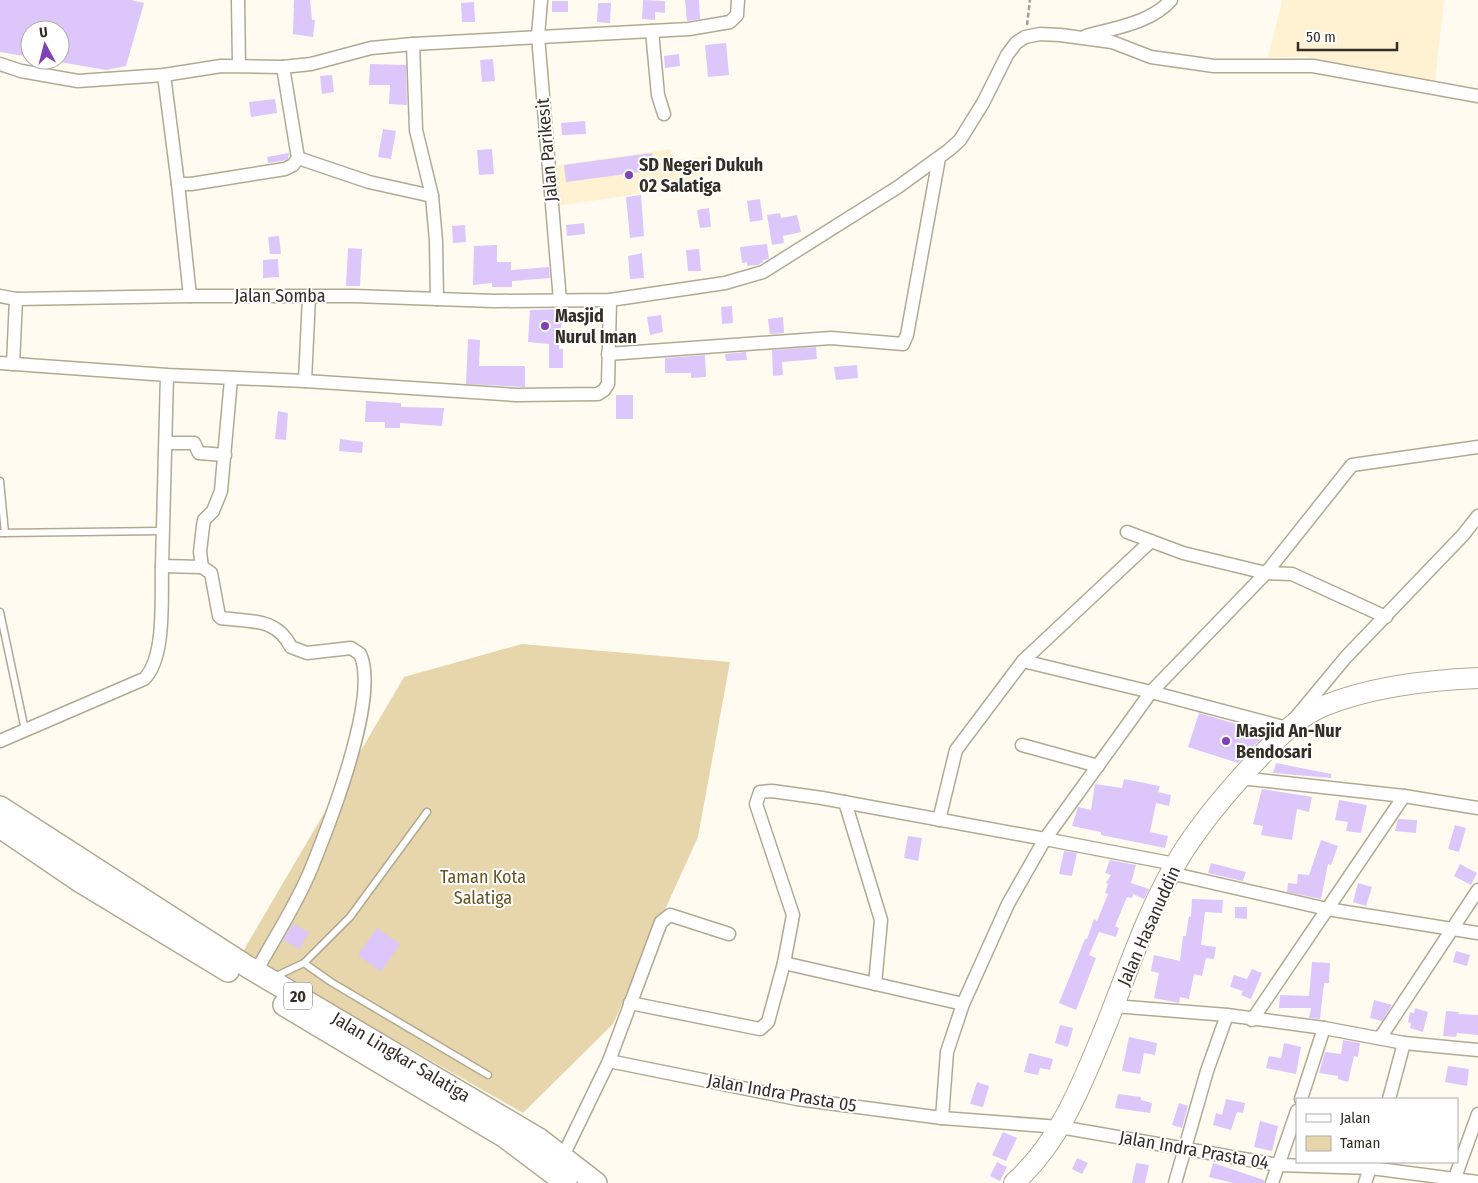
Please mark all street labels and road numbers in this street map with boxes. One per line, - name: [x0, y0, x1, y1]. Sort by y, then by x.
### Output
- street label: Jalan Parikesit: [531, 97, 562, 203]
- street label: Jalan Somba: [234, 285, 326, 307]
- street label: Jalan Hasanuddin: [1113, 863, 1185, 989]
- road number: 20: [284, 982, 312, 1009]
- street label: Jalan Lingkar Salatiga: [328, 1007, 474, 1107]
- street label: Jalan Indra Prasta 05: [706, 1069, 858, 1117]
- street label: Jalan Indra Prasta 04: [1118, 1126, 1271, 1174]

